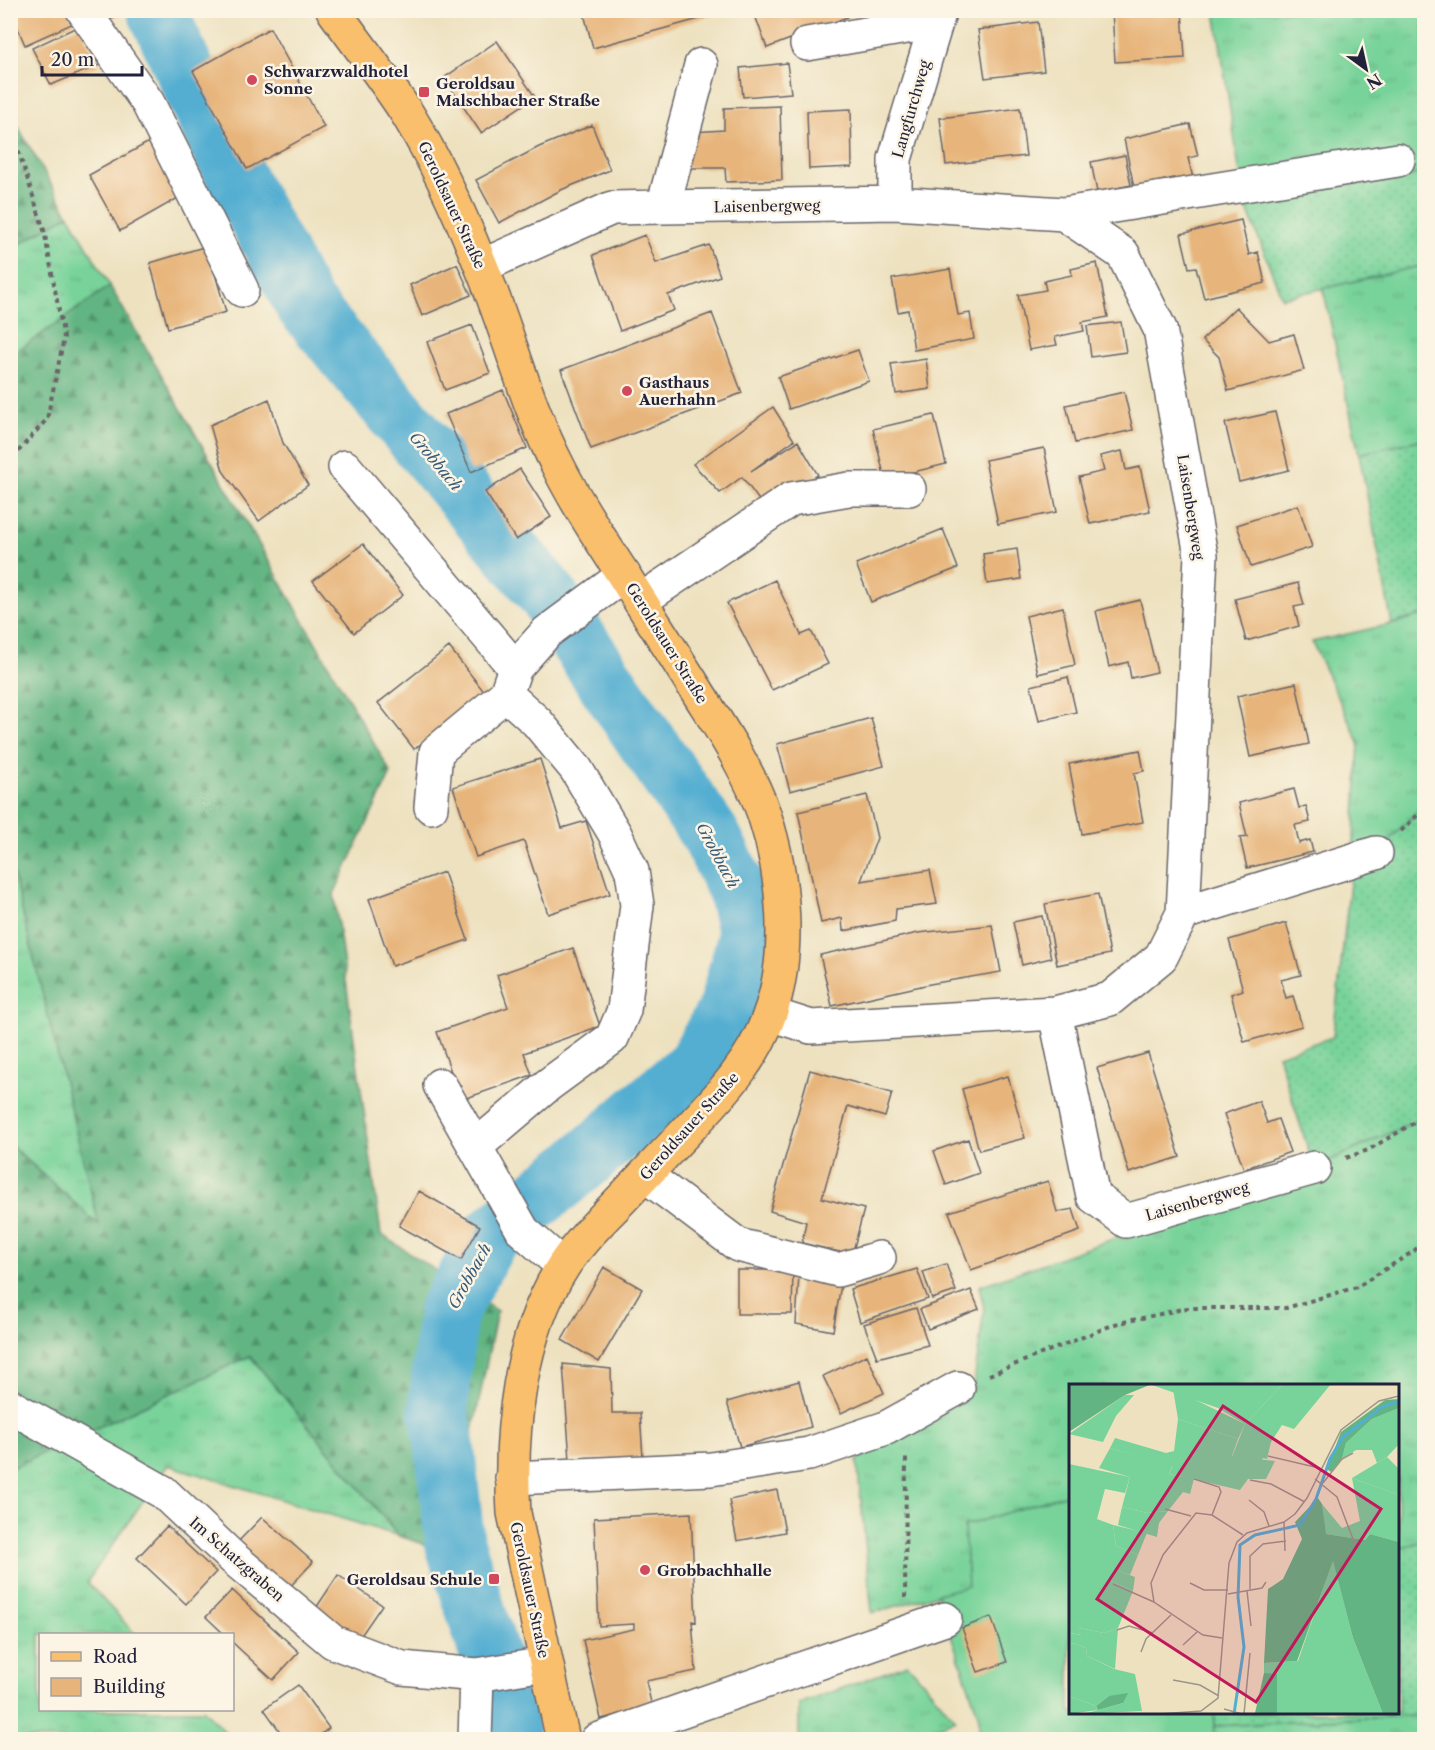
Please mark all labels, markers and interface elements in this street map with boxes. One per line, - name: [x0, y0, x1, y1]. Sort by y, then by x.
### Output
- scale bar: [42, 39, 142, 77]
- north arrow: [1336, 39, 1396, 99]
- text: 20 m: [51, 49, 95, 71]
- street label: Langfurchweg: [888, 58, 934, 160]
- place label: Schwarzwaldhotel Sonne: [264, 62, 408, 98]
- text: N: [1363, 69, 1385, 94]
- marker: Schwarzwaldhotel Sonne: [245, 73, 259, 87]
- place label: Geroldsau Malschbacher Straße: [436, 74, 600, 110]
- marker: Geroldsau Malschbacher Straße: [417, 85, 431, 99]
- street label: Geroldsauer Straße: [414, 138, 490, 272]
- street label: Laisenbergweg: [714, 196, 821, 216]
- place label: Gasthaus Auerhahn: [638, 373, 717, 409]
- marker: Gasthaus Auerhahn: [620, 384, 634, 398]
- water label: Grobbach: [405, 427, 467, 495]
- street label: Laisenbergweg: [1173, 453, 1209, 561]
- street label: Geroldsauer Straße: [622, 579, 712, 707]
- water label: Grobbach: [692, 819, 744, 891]
- street label: Geroldsauer Straße: [636, 1068, 742, 1184]
- street label: Laisenbergweg: [1143, 1177, 1251, 1225]
- water label: Grobbach: [443, 1240, 495, 1312]
- inset map: [1069, 1384, 1399, 1714]
- street label: Im Schatzgraben: [186, 1513, 289, 1606]
- street label: Geroldsauer Straße: [506, 1520, 554, 1660]
- place label: Grobbachhalle: [657, 1561, 772, 1580]
- marker: Grobbachhalle: [638, 1563, 652, 1577]
- place label: Geroldsau Schule: [347, 1570, 482, 1589]
- marker: Geroldsau Schule: [487, 1572, 501, 1586]
- legend: [39, 1633, 234, 1711]
- text: Road: [93, 1646, 138, 1668]
- text: Building: [93, 1676, 165, 1698]

